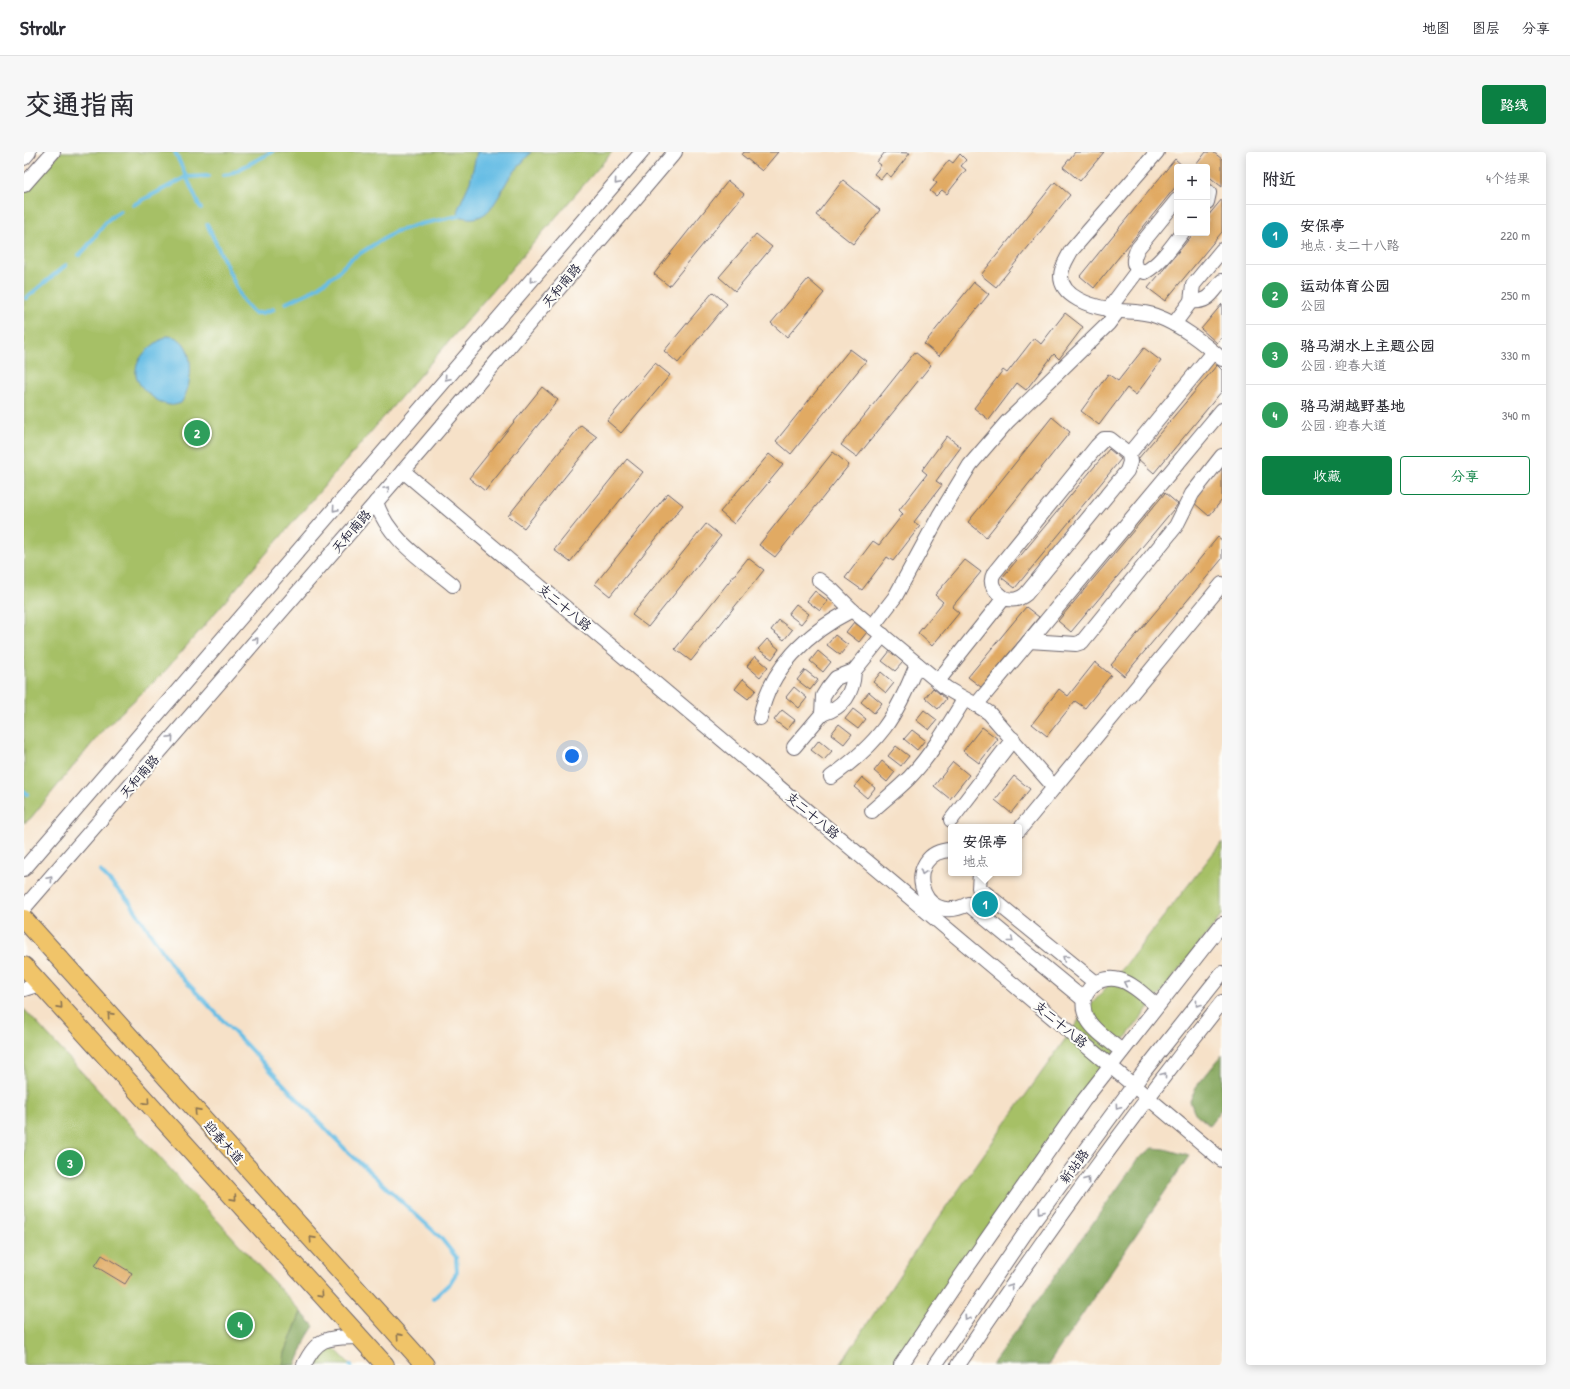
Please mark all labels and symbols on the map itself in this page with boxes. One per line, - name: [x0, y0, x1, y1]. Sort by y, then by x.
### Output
- one-way arrow: [615, 177, 622, 184]
- street label: 天和南路: [537, 259, 585, 311]
- one-way arrow: [530, 275, 537, 283]
- one-way arrow: [445, 374, 452, 381]
- pin: 2: [184, 418, 210, 448]
- one-way arrow: [383, 486, 390, 494]
- one-way arrow: [332, 504, 339, 511]
- street label: 天和南路: [327, 505, 375, 557]
- street label: 支二十八路: [534, 579, 596, 635]
- one-way arrow: [252, 637, 259, 645]
- one-way arrow: [167, 736, 174, 743]
- your location: [562, 746, 582, 766]
- street label: 天和南路: [115, 750, 163, 802]
- street label: 支二十八路: [782, 787, 844, 843]
- one-way arrow: [919, 868, 928, 875]
- one-way arrow: [45, 876, 52, 884]
- pin: 1: [972, 889, 998, 919]
- one-way arrow: [1007, 935, 1014, 942]
- one-way arrow: [1063, 956, 1070, 963]
- one-way arrow: [1123, 980, 1130, 988]
- street label: 支二十八路: [1030, 996, 1092, 1052]
- one-way arrow: [1195, 999, 1202, 1006]
- one-way arrow: [55, 1001, 62, 1009]
- one-way arrow: [108, 1012, 115, 1019]
- one-way arrow: [1159, 1073, 1166, 1080]
- one-way arrow: [142, 1097, 150, 1105]
- one-way arrow: [1116, 1102, 1123, 1109]
- one-way arrow: [195, 1109, 202, 1116]
- street label: 迎春大道: [200, 1117, 248, 1167]
- street label: 新站路: [1055, 1145, 1093, 1187]
- pin: 3: [57, 1148, 83, 1178]
- one-way arrow: [1082, 1178, 1089, 1185]
- one-way arrow: [229, 1194, 236, 1201]
- one-way arrow: [1039, 1207, 1046, 1214]
- one-way arrow: [309, 1236, 317, 1244]
- one-way arrow: [1006, 1283, 1014, 1290]
- one-way arrow: [317, 1290, 324, 1298]
- pin: 4: [227, 1310, 253, 1340]
- one-way arrow: [964, 1314, 972, 1321]
- one-way arrow: [396, 1333, 403, 1341]

